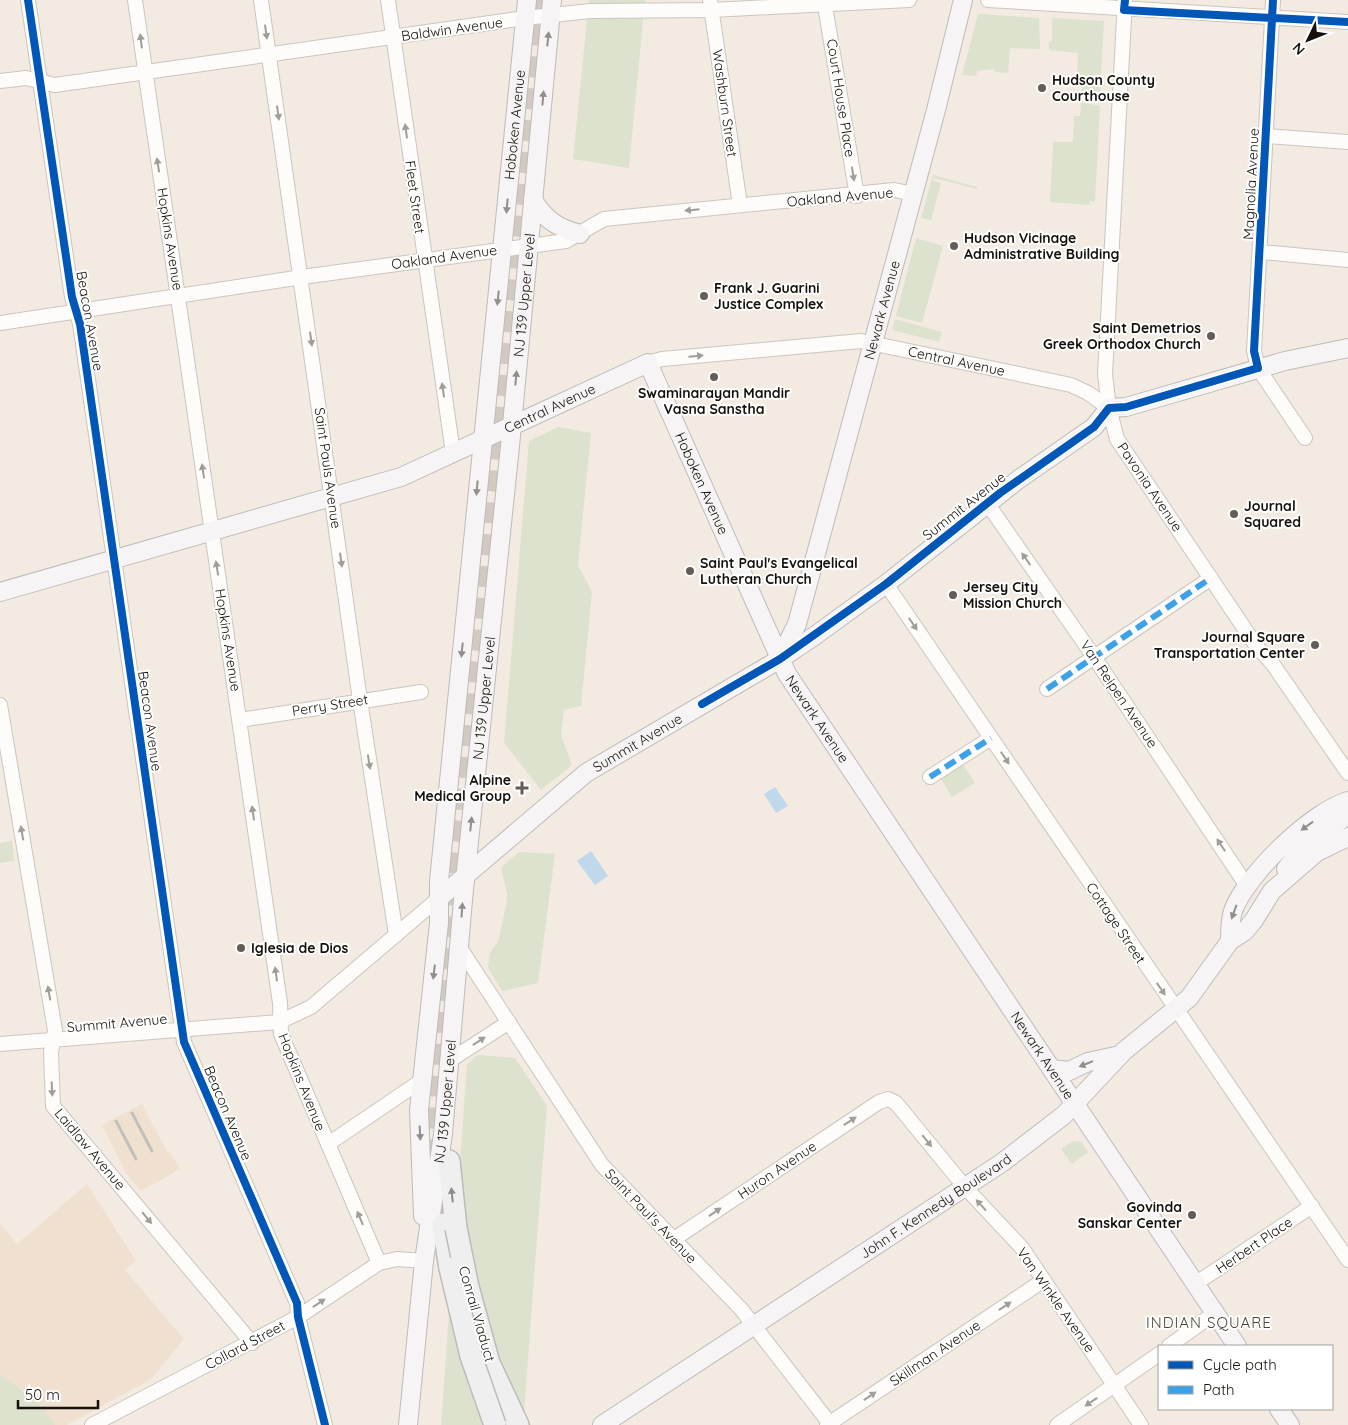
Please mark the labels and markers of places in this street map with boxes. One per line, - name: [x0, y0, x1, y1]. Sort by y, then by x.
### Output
- place label: Hudson County Courthouse: [1052, 71, 1155, 105]
- marker: Hudson County Courthouse: [1036, 82, 1048, 94]
- place label: Hudson Vicinage Administrative Building: [964, 229, 1120, 263]
- marker: Hudson Vicinage Administrative Building: [948, 240, 960, 252]
- place label: Frank J. Guarini Justice Complex: [714, 279, 823, 313]
- marker: Frank J. Guarini Justice Complex: [698, 290, 710, 302]
- place label: Saint Demetrios Greek Orthodox Church: [1043, 319, 1201, 353]
- marker: Saint Demetrios Greek Orthodox Church: [1205, 330, 1217, 342]
- marker: Swaminarayan Mandir Vasna Sanstha: [708, 371, 720, 383]
- place label: Swaminarayan Mandir Vasna Sanstha: [638, 384, 790, 418]
- place label: Journal Squared: [1244, 497, 1301, 531]
- marker: Journal Squared: [1228, 508, 1240, 520]
- place label: Saint Paul's Evangelical Lutheran Church: [700, 554, 858, 588]
- marker: Saint Paul's Evangelical Lutheran Church: [684, 565, 696, 577]
- place label: Jersey City Mission Church: [963, 578, 1062, 612]
- marker: Jersey City Mission Church: [947, 589, 959, 601]
- place label: Journal Square Transportation Center: [1154, 628, 1305, 662]
- marker: Journal Square Transportation Center: [1309, 639, 1321, 651]
- place label: Alpine Medical Group: [414, 771, 511, 805]
- marker: Alpine Medical Group: [515, 781, 529, 795]
- place label: Iglesia de Dios: [251, 939, 348, 957]
- marker: Iglesia de Dios: [235, 942, 247, 954]
- place label: Govinda Sanskar Center: [1078, 1198, 1182, 1232]
- marker: Govinda Sanskar Center: [1186, 1209, 1198, 1221]

